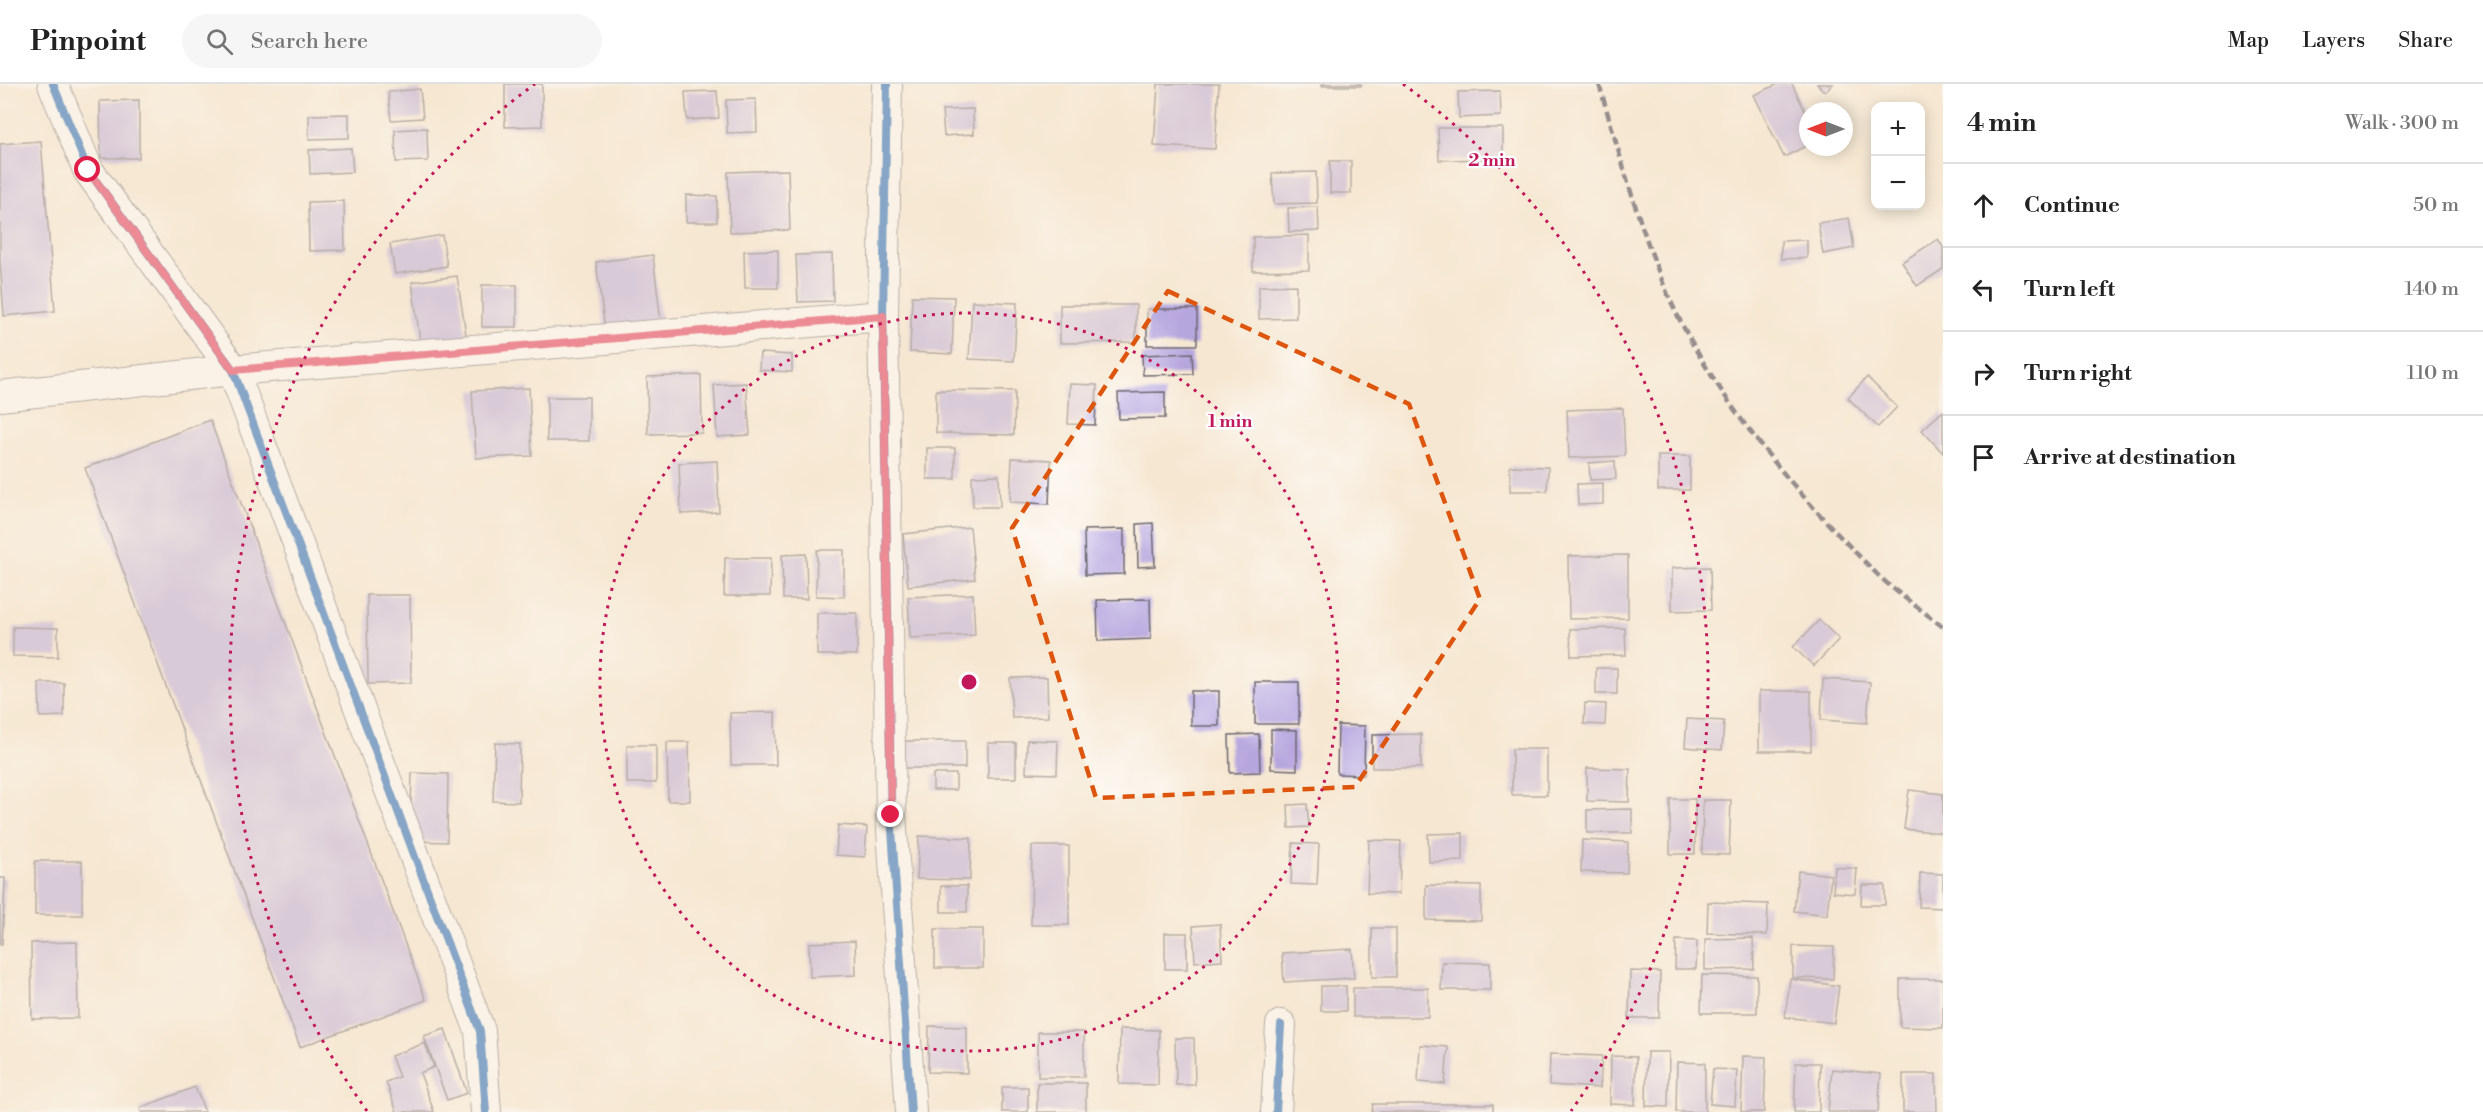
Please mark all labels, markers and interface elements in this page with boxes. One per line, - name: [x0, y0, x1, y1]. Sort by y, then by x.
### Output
- search box: [182, 14, 602, 68]
- text: Pinpoint: [30, 24, 146, 59]
- icon: search: [203, 25, 236, 58]
- text: Search here: [251, 28, 368, 55]
- text: Map: [2228, 28, 2269, 54]
- text: Layers: [2302, 28, 2365, 54]
- text: Share: [2398, 28, 2453, 54]
- north arrow: [1799, 102, 1853, 156]
- map controls: [1871, 102, 1925, 210]
- button: +: [1871, 102, 1925, 156]
- text: 4 min: [1967, 107, 2037, 139]
- text: Walk · 300 m: [2345, 111, 2459, 136]
- text: 2 min: [1468, 149, 1516, 172]
- route start: [74, 156, 100, 182]
- button: −: [1871, 156, 1925, 210]
- icon: ahead: [1967, 189, 2000, 222]
- text: Continue: [2024, 192, 2120, 219]
- text: 50 m: [2413, 193, 2459, 218]
- icon: left: [1967, 273, 2000, 306]
- text: Turn left: [2024, 276, 2115, 303]
- text: 140 m: [2404, 277, 2459, 302]
- icon: right: [1967, 357, 2000, 390]
- text: Turn right: [2024, 360, 2132, 387]
- text: 110 m: [2407, 361, 2459, 386]
- text: 1 min: [1208, 410, 1252, 433]
- icon: arrive: [1967, 441, 2000, 474]
- text: Arrive at destination: [2024, 444, 2236, 471]
- centre of rings: [959, 672, 979, 692]
- route end: [877, 801, 903, 827]

